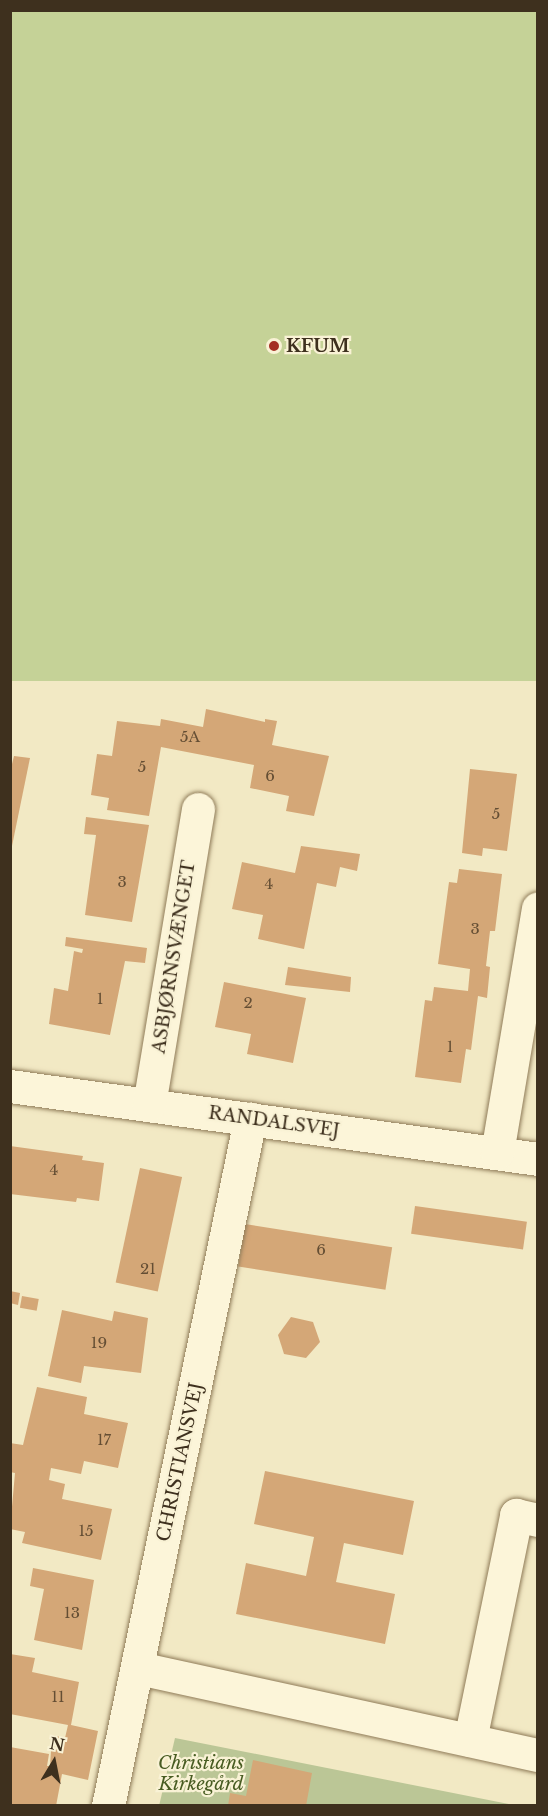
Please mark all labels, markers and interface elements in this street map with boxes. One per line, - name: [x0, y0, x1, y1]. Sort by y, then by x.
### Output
- place label: KFUM: [286, 335, 350, 357]
- marker: KFUM: [267, 339, 281, 353]
- house number: 5A: [180, 728, 200, 746]
- house number: 5: [138, 758, 146, 776]
- house number: 6: [265, 767, 275, 785]
- house number: 5: [492, 805, 500, 823]
- street label: ASBJØRNSVÆNGET: [148, 859, 200, 1055]
- house number: 3: [117, 873, 127, 891]
- house number: 4: [265, 875, 273, 893]
- house number: 3: [470, 920, 480, 938]
- house number: 1: [97, 990, 103, 1008]
- house number: 2: [243, 994, 253, 1012]
- house number: 1: [447, 1038, 453, 1056]
- street label: RANDALSVEJ: [207, 1102, 341, 1142]
- house number: 4: [50, 1161, 58, 1179]
- house number: 6: [316, 1241, 326, 1259]
- house number: 21: [140, 1260, 156, 1278]
- house number: 19: [91, 1334, 107, 1352]
- street label: CHRISTIANSVEJ: [153, 1381, 207, 1543]
- house number: 17: [97, 1431, 111, 1449]
- house number: 15: [78, 1522, 94, 1540]
- house number: 13: [64, 1604, 80, 1622]
- house number: 11: [51, 1688, 65, 1706]
- north arrow: [24, 1732, 84, 1792]
- text: N: [48, 1733, 66, 1755]
- park label: Christians Kirkegård: [158, 1753, 244, 1796]

